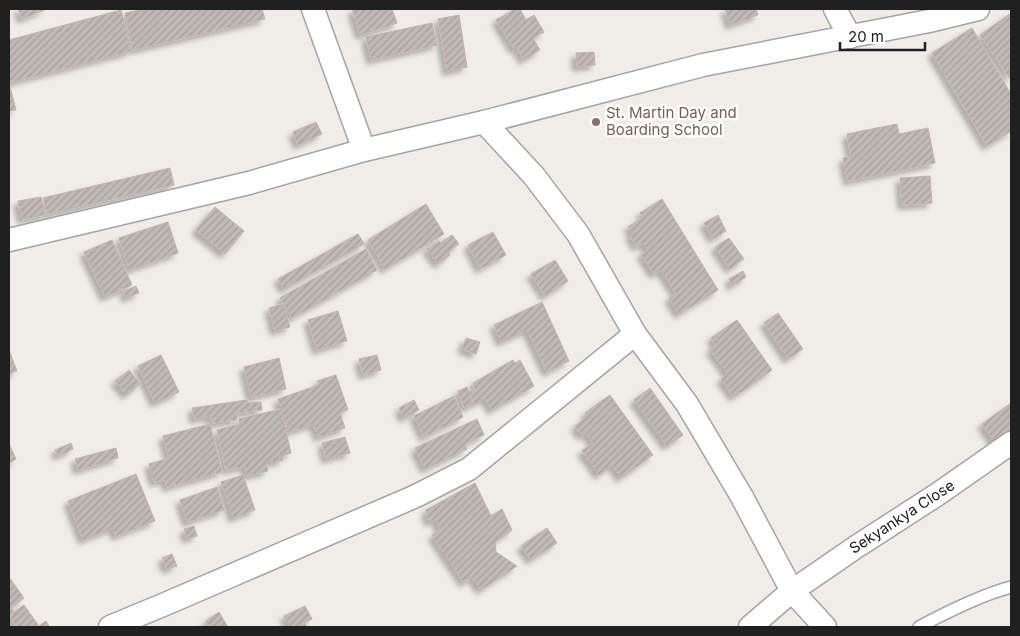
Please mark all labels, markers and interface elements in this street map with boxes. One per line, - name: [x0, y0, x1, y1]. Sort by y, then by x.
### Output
- scale bar: [840, 20, 925, 52]
- text: 20 m: [848, 27, 884, 46]
- place label: St. Martin Day and Boarding School: [606, 103, 737, 139]
- marker: St. Martin Day and Boarding School: [590, 116, 602, 128]
- street label: Sekyankya Close: [846, 475, 958, 558]

